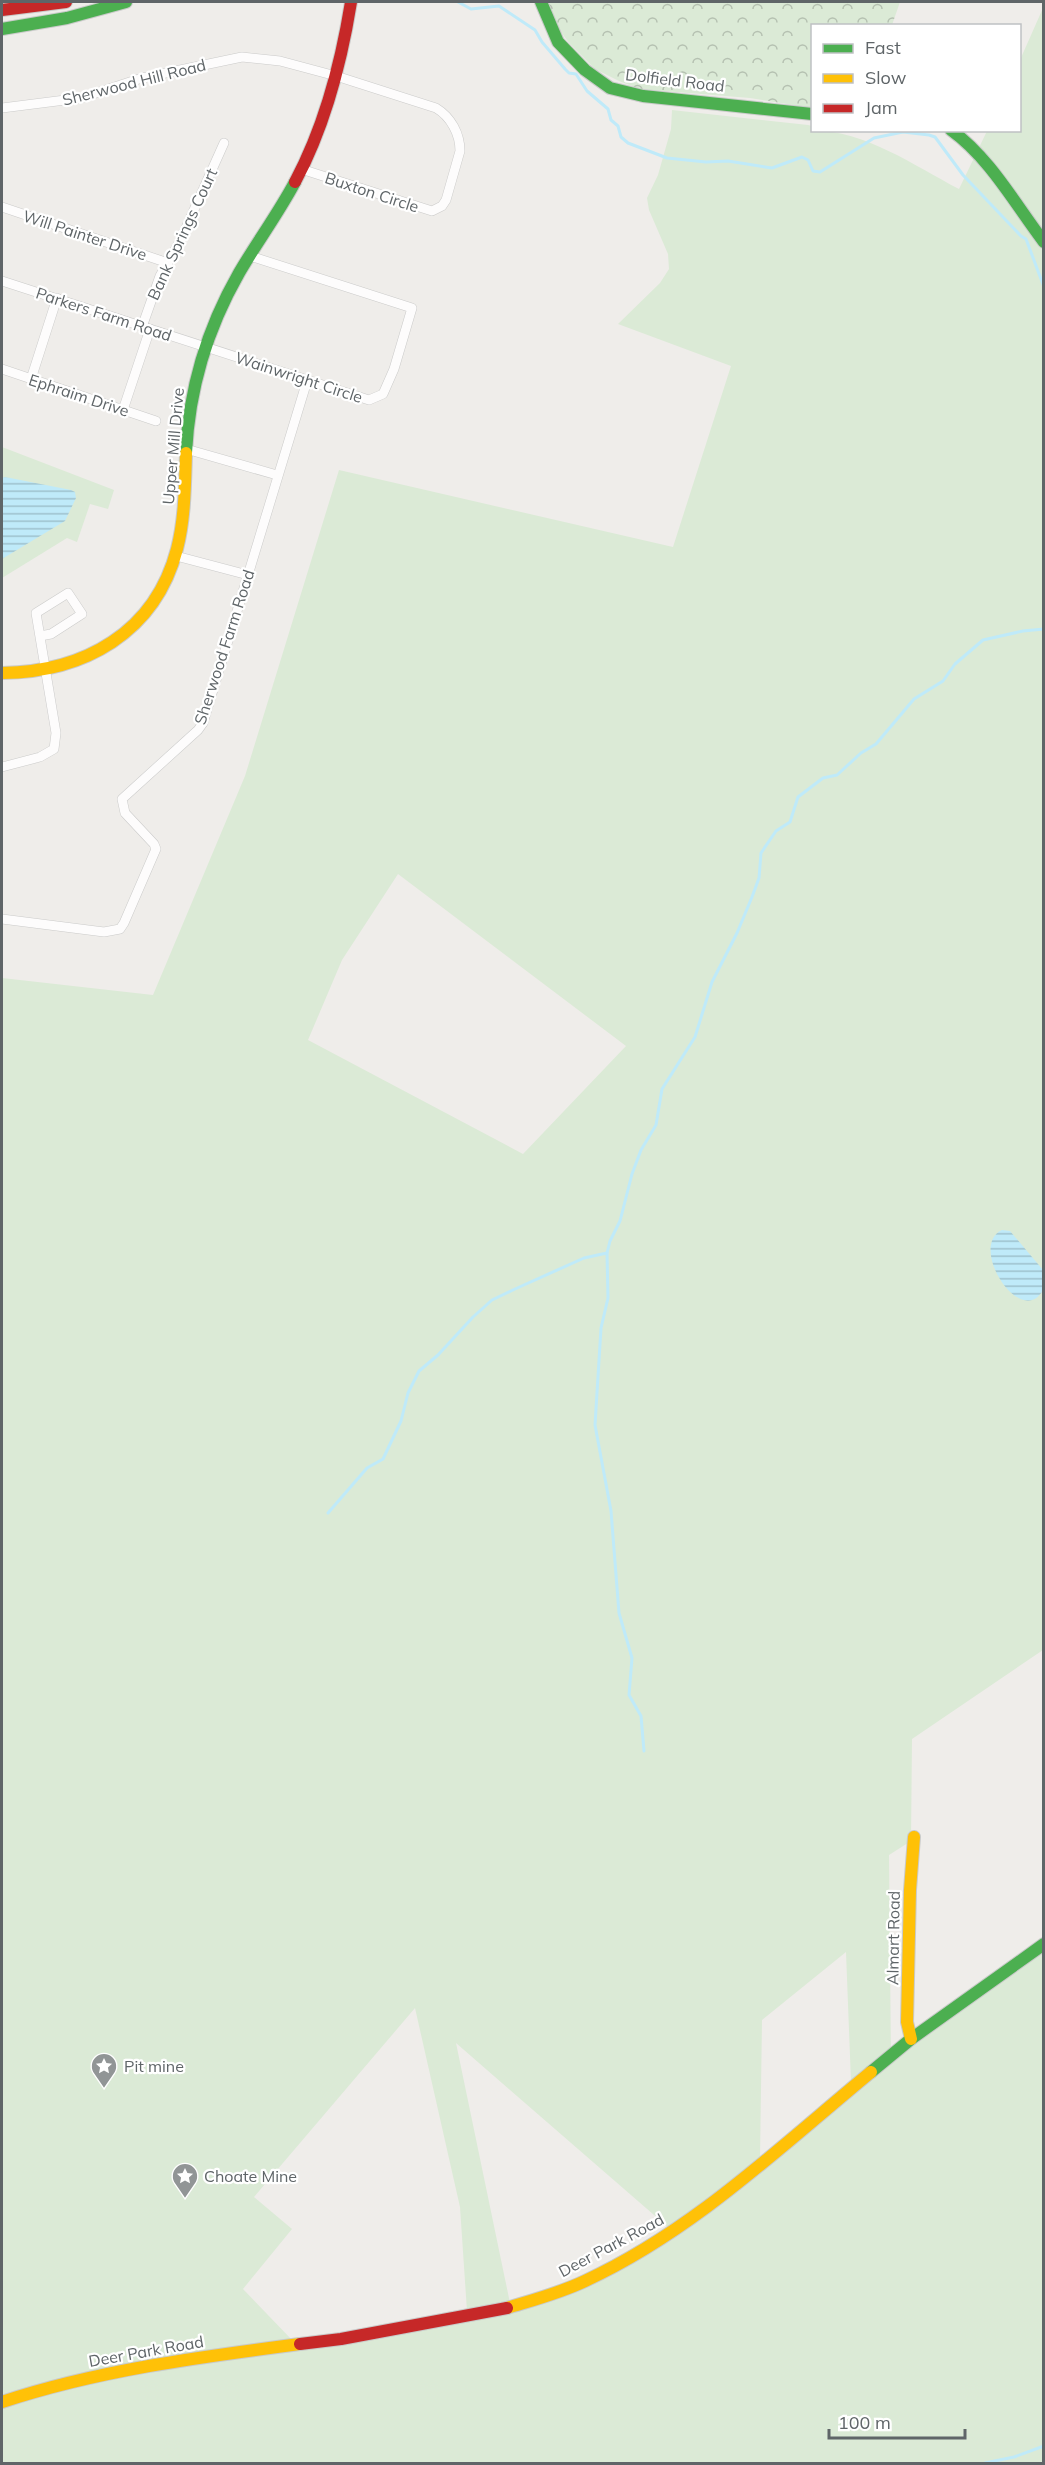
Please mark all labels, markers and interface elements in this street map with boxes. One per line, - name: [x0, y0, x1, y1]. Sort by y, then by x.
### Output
- legend: [811, 24, 1021, 132]
- text: Fast: [865, 36, 901, 59]
- street label: Sherwood Hill Road: [60, 54, 208, 110]
- street label: Dolfield Road: [624, 64, 726, 96]
- text: Slow: [865, 66, 907, 89]
- text: Jam: [865, 96, 898, 119]
- street label: Bank Springs Court: [143, 165, 221, 303]
- street label: Buxton Circle: [322, 167, 422, 217]
- street label: Will Painter Drive: [21, 206, 149, 264]
- street label: Parkers Farm Road: [34, 283, 174, 345]
- street label: Wainwright Circle: [233, 347, 365, 407]
- street label: Ephraim Drive: [26, 369, 132, 421]
- street label: Upper Mill Drive: [158, 387, 188, 505]
- street label: Sherwood Farm Road: [190, 567, 258, 727]
- street label: Almart Road: [882, 1891, 904, 1985]
- place icon: Pit mine: [89, 2051, 119, 2089]
- place label: Pit mine: [124, 2056, 184, 2076]
- place icon: Choate Mine: [170, 2161, 200, 2199]
- place label: Choate Mine: [204, 2166, 297, 2186]
- street label: Deer Park Road: [555, 2209, 667, 2281]
- street label: Deer Park Road: [87, 2331, 205, 2371]
- scale bar: [829, 2402, 966, 2440]
- text: 100 m: [838, 2411, 891, 2434]

